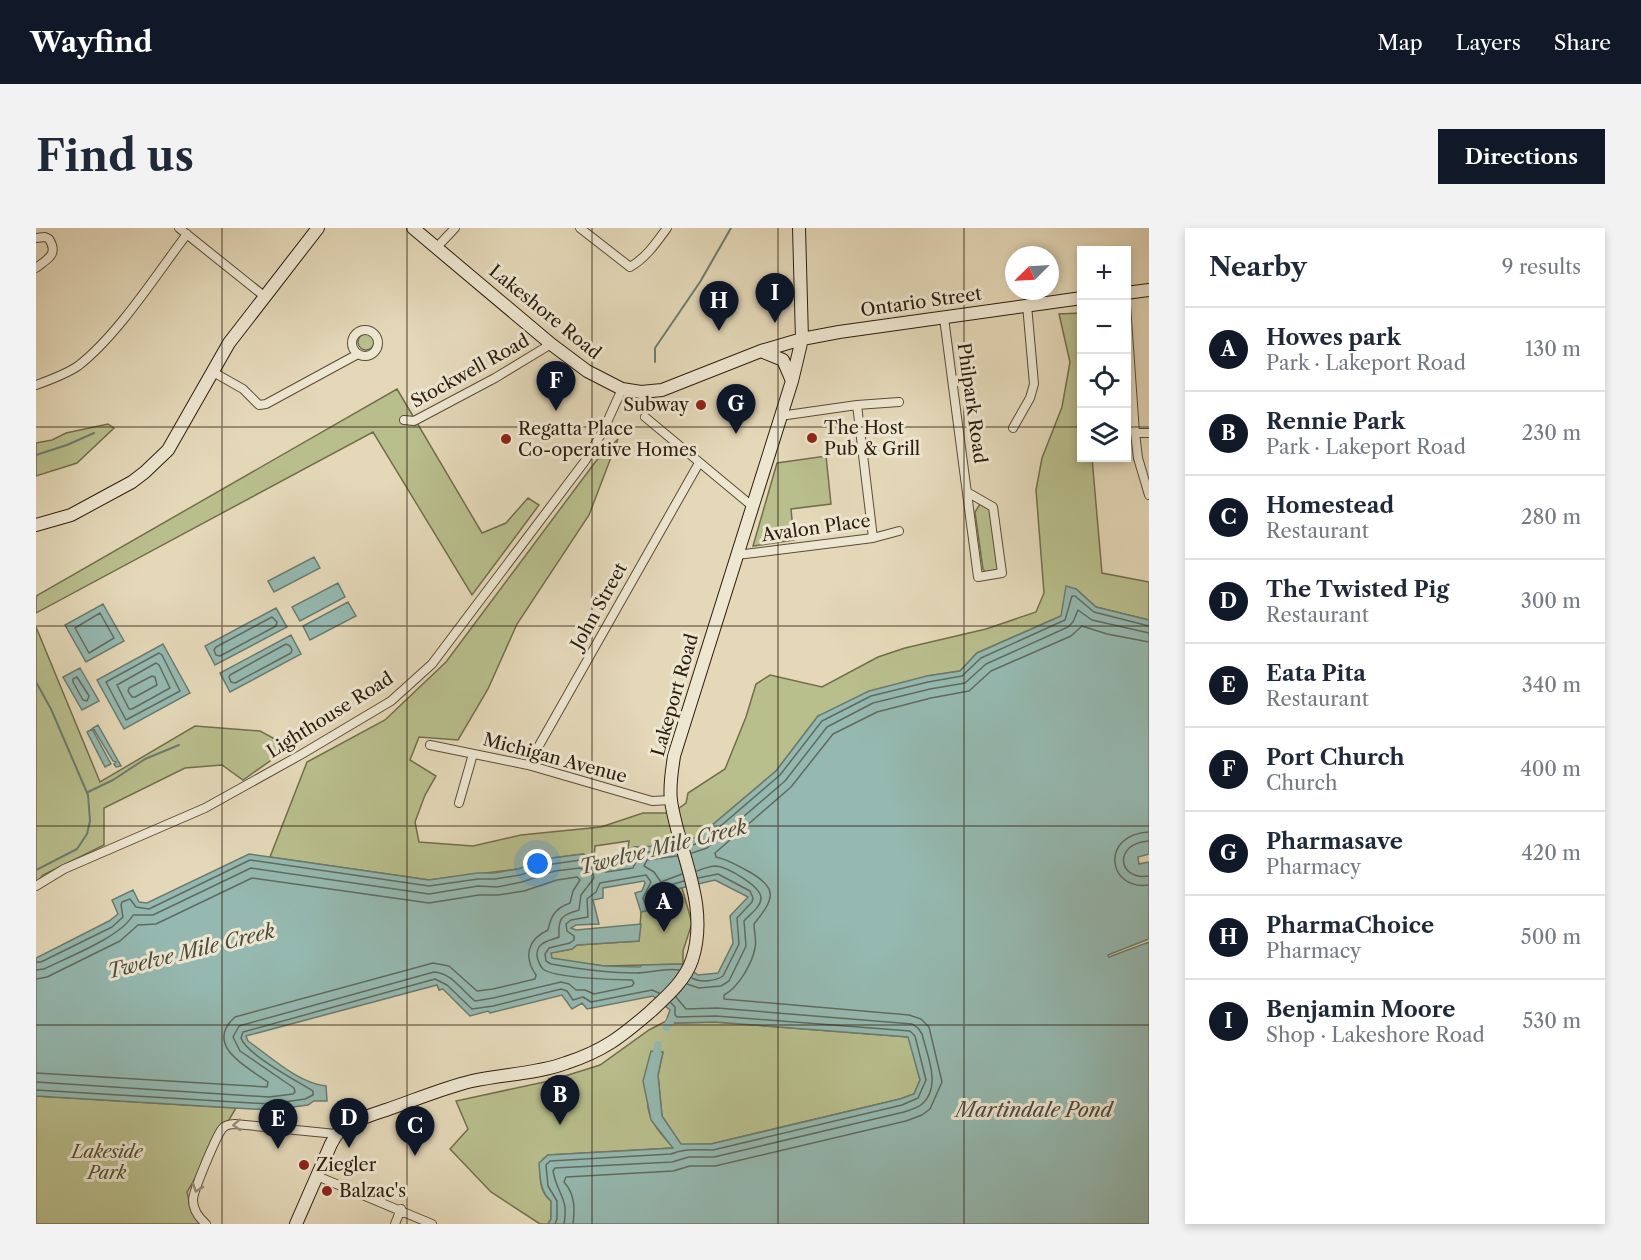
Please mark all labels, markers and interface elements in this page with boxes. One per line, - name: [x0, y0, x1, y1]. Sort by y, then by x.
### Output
- text: Wayfind: [30, 25, 152, 59]
- text: Map: [1378, 30, 1423, 55]
- text: Layers: [1456, 30, 1521, 55]
- text: Share: [1554, 30, 1611, 55]
- button: Directions: [1438, 129, 1605, 184]
- text: Find us: [36, 130, 194, 182]
- north arrow: [1005, 246, 1059, 300]
- map controls: [1077, 246, 1131, 462]
- button: +: [1077, 246, 1131, 300]
- text: Nearby: [1209, 251, 1307, 283]
- text: 9 results: [1502, 255, 1581, 279]
- street label: Lakeshore Road: [484, 260, 606, 364]
- pin: I: [756, 274, 794, 323]
- pin: H: [700, 282, 738, 331]
- street label: Ontario Street: [859, 283, 984, 321]
- button: −: [1077, 300, 1131, 354]
- text: Howes park: [1266, 324, 1401, 351]
- street label: Stockwell Road: [407, 329, 533, 413]
- text: A: [1221, 337, 1236, 361]
- text: 130 m: [1525, 337, 1581, 361]
- street label: Philpark Road: [953, 341, 991, 465]
- text: Park · Lakeport Road: [1266, 351, 1466, 375]
- button: locate: [1077, 354, 1131, 408]
- pin: F: [536, 362, 576, 411]
- pin: G: [716, 384, 756, 434]
- place label: Subway: [623, 394, 690, 416]
- marker: Subway: [694, 398, 708, 412]
- button: layers: [1077, 408, 1131, 462]
- text: Rennie Park: [1266, 408, 1405, 435]
- place label: The Host Pub & Grill: [824, 417, 920, 460]
- place label: Regatta Place Co-operative Homes: [518, 418, 697, 461]
- text: B: [1221, 421, 1236, 445]
- text: 230 m: [1522, 421, 1581, 445]
- marker: The Host Pub & Grill: [805, 431, 819, 445]
- marker: Regatta Place Co-operative Homes: [499, 432, 513, 446]
- text: Park · Lakeport Road: [1266, 435, 1466, 459]
- text: Homestead: [1266, 492, 1394, 519]
- text: C: [1220, 505, 1237, 529]
- text: 280 m: [1521, 505, 1581, 529]
- street label: Avalon Place: [759, 509, 872, 547]
- text: Restaurant: [1266, 519, 1369, 543]
- street label: John Street: [565, 558, 632, 656]
- text: The Twisted Pig: [1266, 576, 1449, 603]
- text: D: [1220, 589, 1237, 613]
- text: 300 m: [1521, 589, 1581, 613]
- text: Restaurant: [1266, 603, 1369, 627]
- street label: Lakeport Road: [647, 631, 703, 759]
- text: Eata Pita: [1266, 660, 1366, 687]
- street label: Lighthouse Road: [263, 667, 397, 763]
- text: E: [1221, 673, 1236, 697]
- text: 340 m: [1522, 673, 1581, 697]
- text: Restaurant: [1266, 687, 1369, 711]
- street label: Michigan Avenue: [481, 728, 629, 788]
- text: Port Church: [1266, 744, 1405, 771]
- text: F: [1222, 757, 1235, 781]
- text: 400 m: [1520, 757, 1581, 781]
- text: Church: [1266, 771, 1337, 795]
- water label: Twelve Mile Creek: [577, 814, 750, 879]
- text: Pharmasave: [1266, 828, 1403, 855]
- text: G: [1220, 841, 1237, 865]
- text: 420 m: [1521, 841, 1581, 865]
- your location: [523, 849, 552, 878]
- text: Pharmacy: [1266, 855, 1361, 879]
- pin: A: [644, 882, 684, 932]
- text: PharmaChoice: [1266, 912, 1434, 939]
- water label: Twelve Mile Creek: [105, 918, 278, 983]
- text: H: [1219, 925, 1238, 949]
- text: 500 m: [1521, 925, 1581, 949]
- text: Pharmacy: [1266, 939, 1361, 963]
- text: Benjamin Moore: [1266, 996, 1455, 1023]
- text: I: [1224, 1009, 1233, 1033]
- text: 530 m: [1523, 1009, 1581, 1033]
- text: Shop · Lakeshore Road: [1266, 1023, 1485, 1047]
- pin: B: [540, 1076, 580, 1125]
- pin: D: [330, 1098, 368, 1148]
- water label: Martindale Pond: [954, 1098, 1114, 1122]
- pin: E: [258, 1100, 298, 1149]
- pin: C: [396, 1106, 434, 1156]
- one-way arrow: [232, 1119, 241, 1132]
- park label: Lakeside Park: [69, 1141, 144, 1184]
- place label: Ziegler: [316, 1154, 377, 1176]
- marker: Ziegler: [297, 1158, 311, 1172]
- place label: Balzac's: [339, 1180, 406, 1202]
- one-way arrow: [191, 1183, 204, 1193]
- marker: Balzac's: [320, 1184, 334, 1198]

